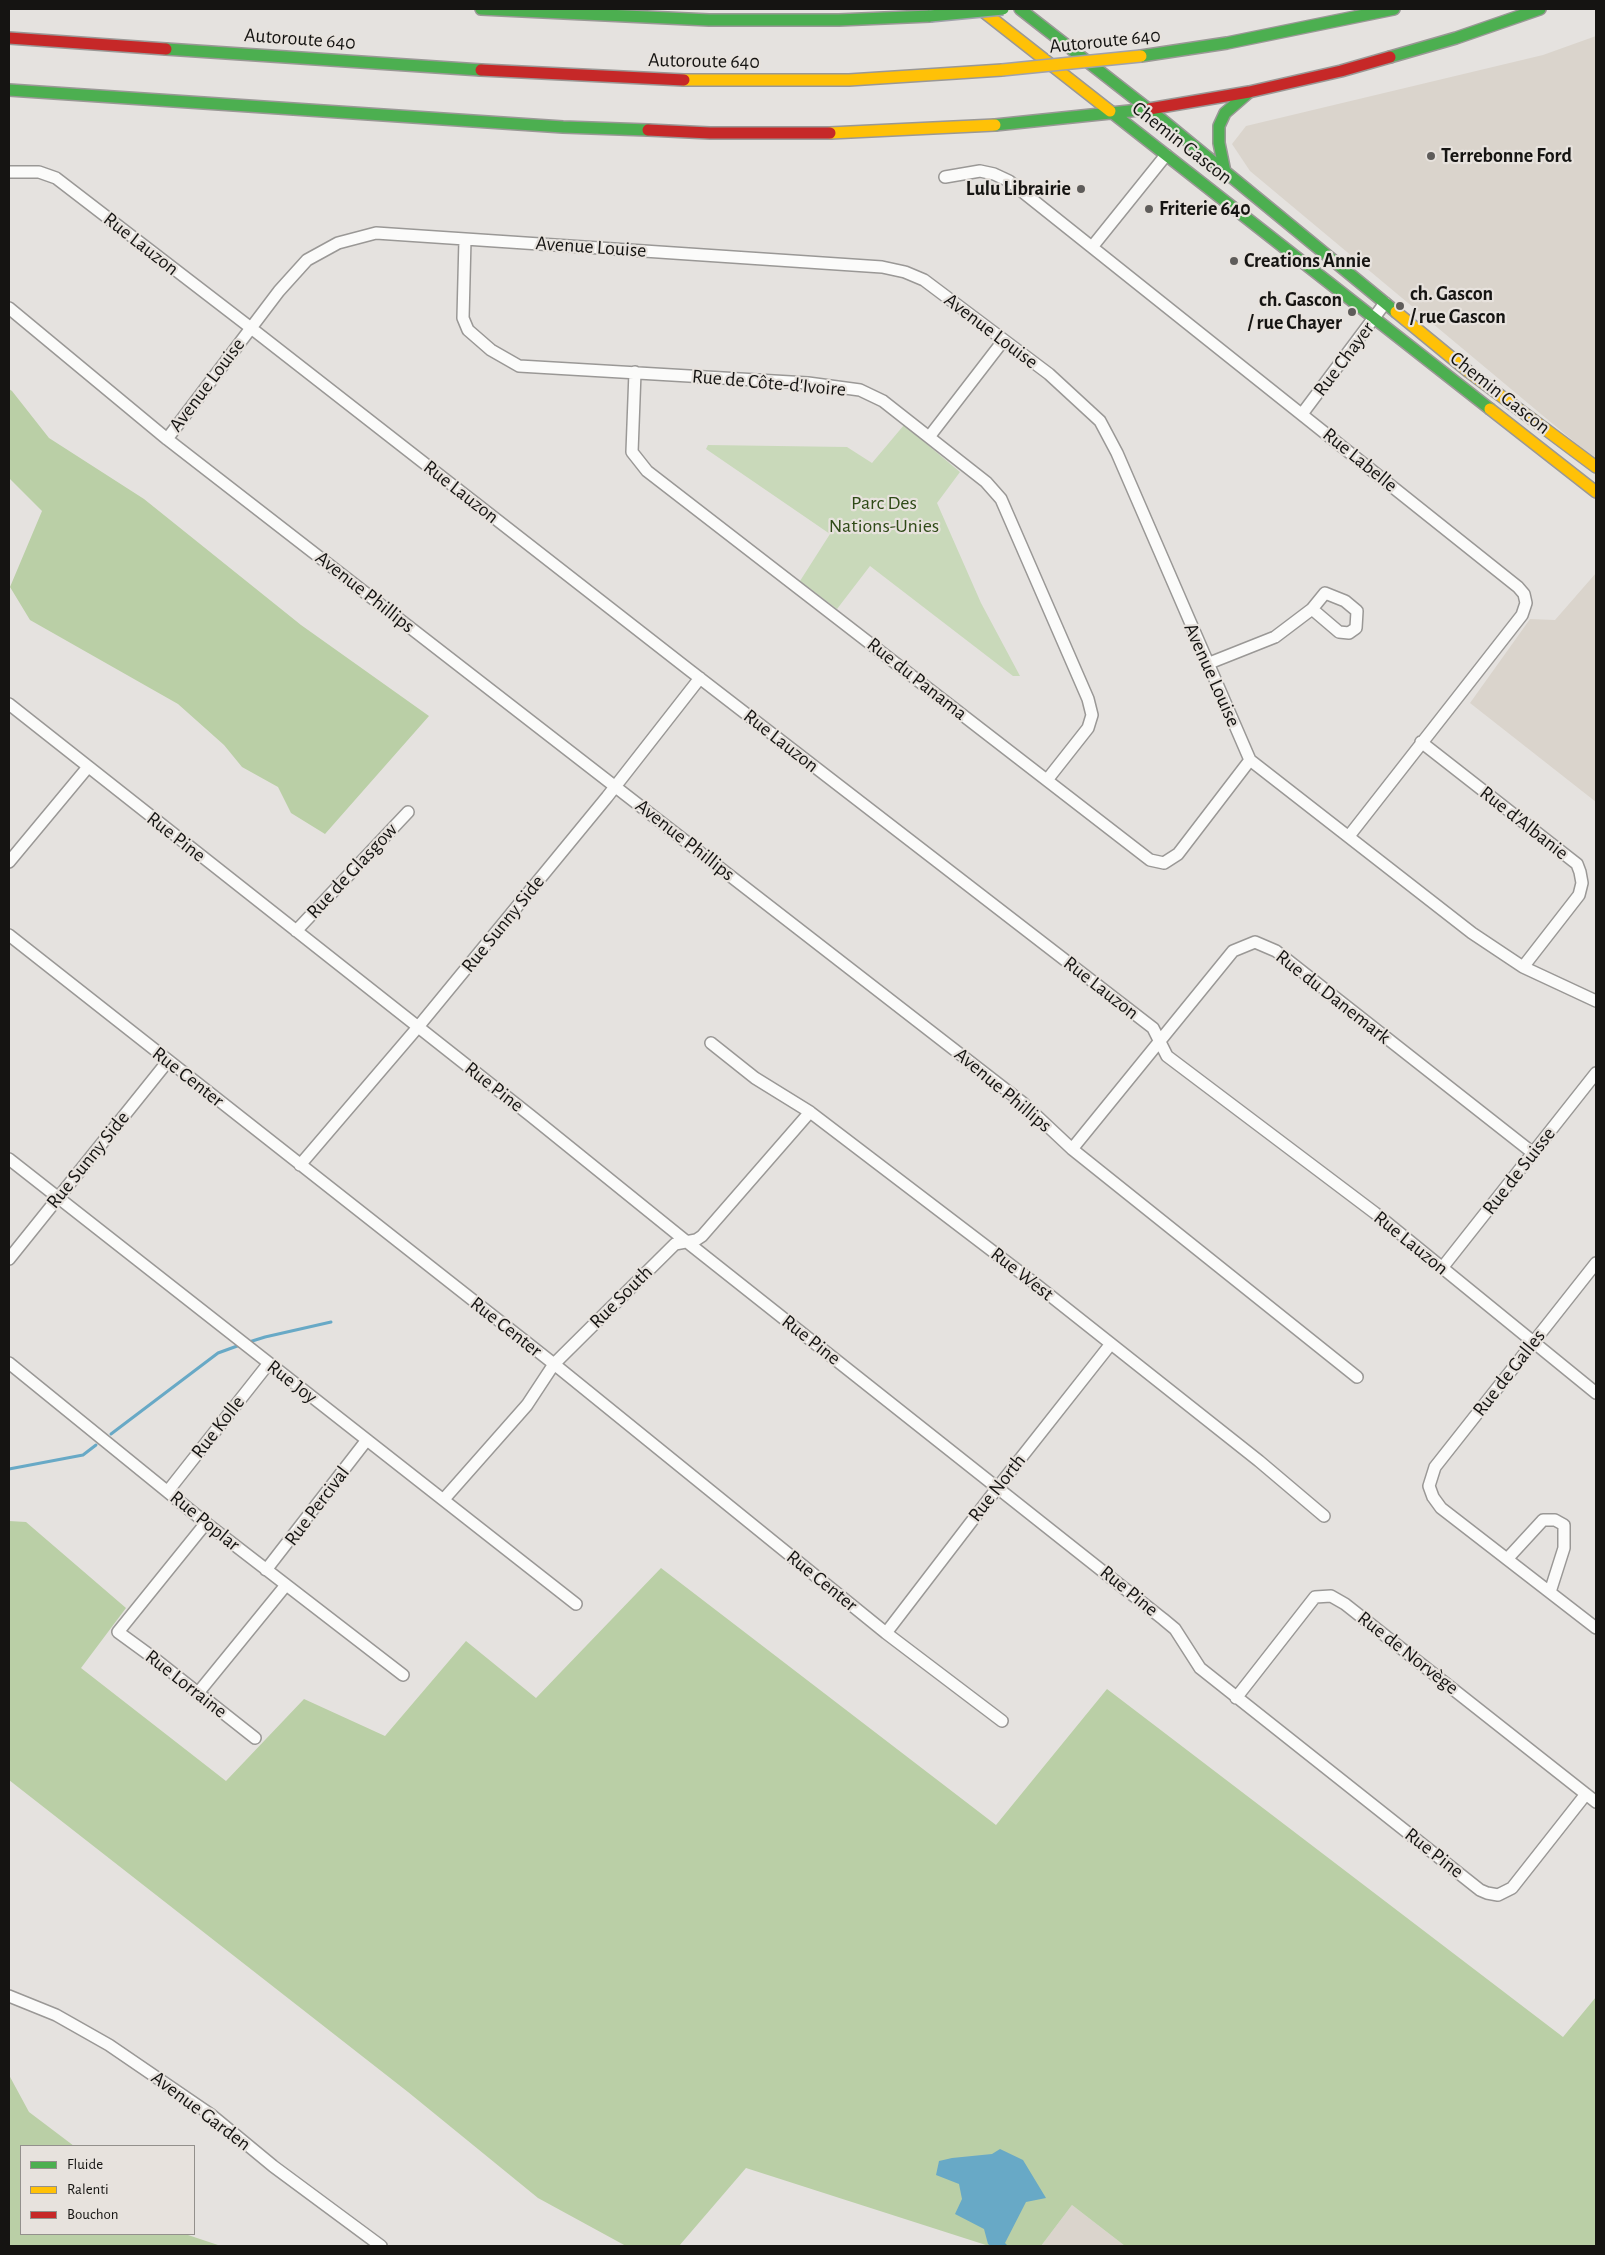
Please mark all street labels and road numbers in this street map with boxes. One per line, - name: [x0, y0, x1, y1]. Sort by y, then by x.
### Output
- street label: Autoroute 640: [243, 23, 357, 55]
- street label: Autoroute 640: [1048, 23, 1162, 59]
- street label: Autoroute 640: [648, 48, 760, 74]
- street label: Chemin Gascon: [1127, 96, 1237, 190]
- street label: Rue Lauzon: [99, 207, 183, 281]
- street label: Avenue Louise: [535, 231, 647, 263]
- street label: Avenue Louise: [939, 288, 1043, 374]
- street label: Rue Chayer: [1308, 317, 1380, 401]
- street label: Avenue Louise: [164, 333, 250, 437]
- street label: Chemin Gascon: [1445, 346, 1555, 440]
- street label: Rue de Côte-d'Ivoire: [691, 364, 847, 402]
- street label: Rue Labelle: [1318, 422, 1402, 498]
- street label: Rue Lauzon: [419, 455, 503, 529]
- street label: Avenue Phillips: [311, 546, 419, 638]
- street label: Avenue Louise: [1178, 619, 1246, 731]
- street label: Rue du Panama: [862, 632, 972, 726]
- street label: Rue Lauzon: [739, 704, 823, 778]
- street label: Rue d'Albanie: [1475, 781, 1573, 865]
- street label: Avenue Phillips: [631, 794, 739, 886]
- street label: Rue Pine: [142, 807, 210, 867]
- street label: Rue de Glasgow: [301, 818, 403, 924]
- street label: Rue Sunny Side: [456, 870, 550, 978]
- street label: Rue du Danemark: [1271, 945, 1395, 1049]
- street label: Rue Lauzon: [1059, 951, 1143, 1025]
- street label: Rue Center: [147, 1041, 229, 1113]
- street label: Avenue Phillips: [950, 1042, 1056, 1138]
- street label: Rue Pine: [460, 1057, 528, 1117]
- street label: Rue Sunny Side: [41, 1106, 135, 1214]
- street label: Rue de Suisse: [1477, 1122, 1561, 1220]
- street label: Rue Lauzon: [1369, 1206, 1453, 1280]
- street label: Rue West: [986, 1242, 1058, 1306]
- street label: Rue South: [584, 1260, 658, 1334]
- street label: Rue Center: [465, 1291, 547, 1363]
- street label: Rue Pine: [777, 1310, 845, 1370]
- street label: Rue de Galles: [1468, 1325, 1550, 1421]
- street label: Rue Joy: [262, 1355, 322, 1409]
- street label: Rue Kolle: [186, 1391, 250, 1463]
- street label: Rue North: [963, 1449, 1031, 1527]
- street label: Rue Percival: [279, 1461, 355, 1551]
- street label: Rue Poplar: [165, 1485, 245, 1557]
- street label: Rue Center: [782, 1545, 862, 1617]
- street label: Rue Pine: [1095, 1560, 1163, 1622]
- street label: Rue de Norvège: [1353, 1606, 1463, 1700]
- street label: Rue Lorraine: [140, 1645, 232, 1723]
- street label: Rue Pine: [1400, 1823, 1468, 1883]
- street label: Avenue Garden: [146, 2066, 256, 2156]

